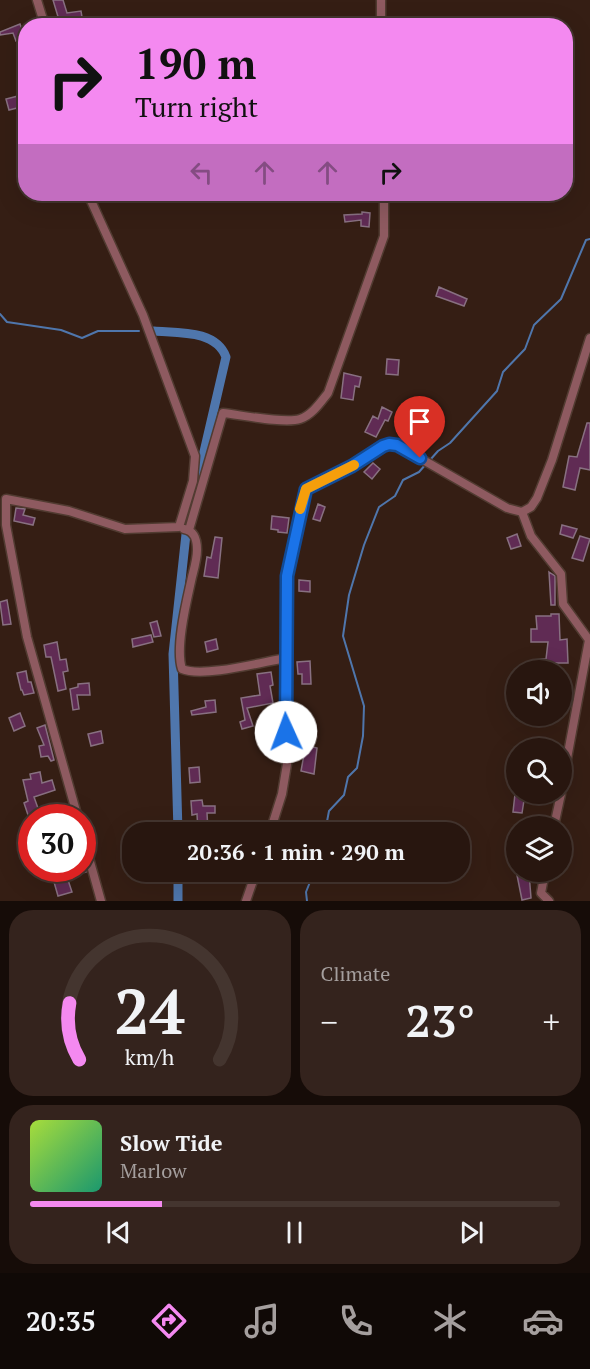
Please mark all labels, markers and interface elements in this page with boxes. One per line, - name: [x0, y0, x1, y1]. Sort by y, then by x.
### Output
- text: 190 m: [135, 35, 256, 91]
- icon: right: [36, 42, 114, 120]
- text: Turn right: [135, 89, 258, 125]
- icon: left: [185, 156, 218, 189]
- icon: ahead: [248, 156, 281, 189]
- icon: ahead: [311, 156, 344, 189]
- icon: right: [374, 156, 407, 189]
- pin: [394, 396, 445, 458]
- icon: arrive: [403, 405, 436, 438]
- map controls: [506, 660, 572, 882]
- button: sound: [506, 660, 572, 726]
- position arrow: [254, 700, 318, 764]
- button: search: [506, 738, 572, 804]
- speed limit sign: 30: [18, 804, 96, 882]
- button: layers: [506, 816, 572, 882]
- text: 20:36 · 1 min · 290 m: [187, 837, 405, 866]
- text: Climate: [321, 960, 390, 987]
- text: 24: [114, 969, 185, 1052]
- text: 23°: [406, 990, 475, 1050]
- text: −: [321, 1000, 338, 1043]
- text: +: [542, 1000, 560, 1043]
- text: km/h: [125, 1043, 175, 1071]
- text: Slow Tide: [120, 1128, 223, 1157]
- text: Marlow: [120, 1157, 187, 1184]
- icon: previous: [102, 1216, 135, 1249]
- icon: pause: [278, 1216, 311, 1249]
- icon: next: [455, 1216, 488, 1249]
- icon: directions: [148, 1300, 190, 1342]
- icon: music: [241, 1300, 283, 1342]
- icon: phone: [335, 1300, 377, 1342]
- icon: climate: [429, 1300, 471, 1342]
- icon: car: [522, 1300, 564, 1342]
- text: 20:35: [26, 1303, 96, 1339]

